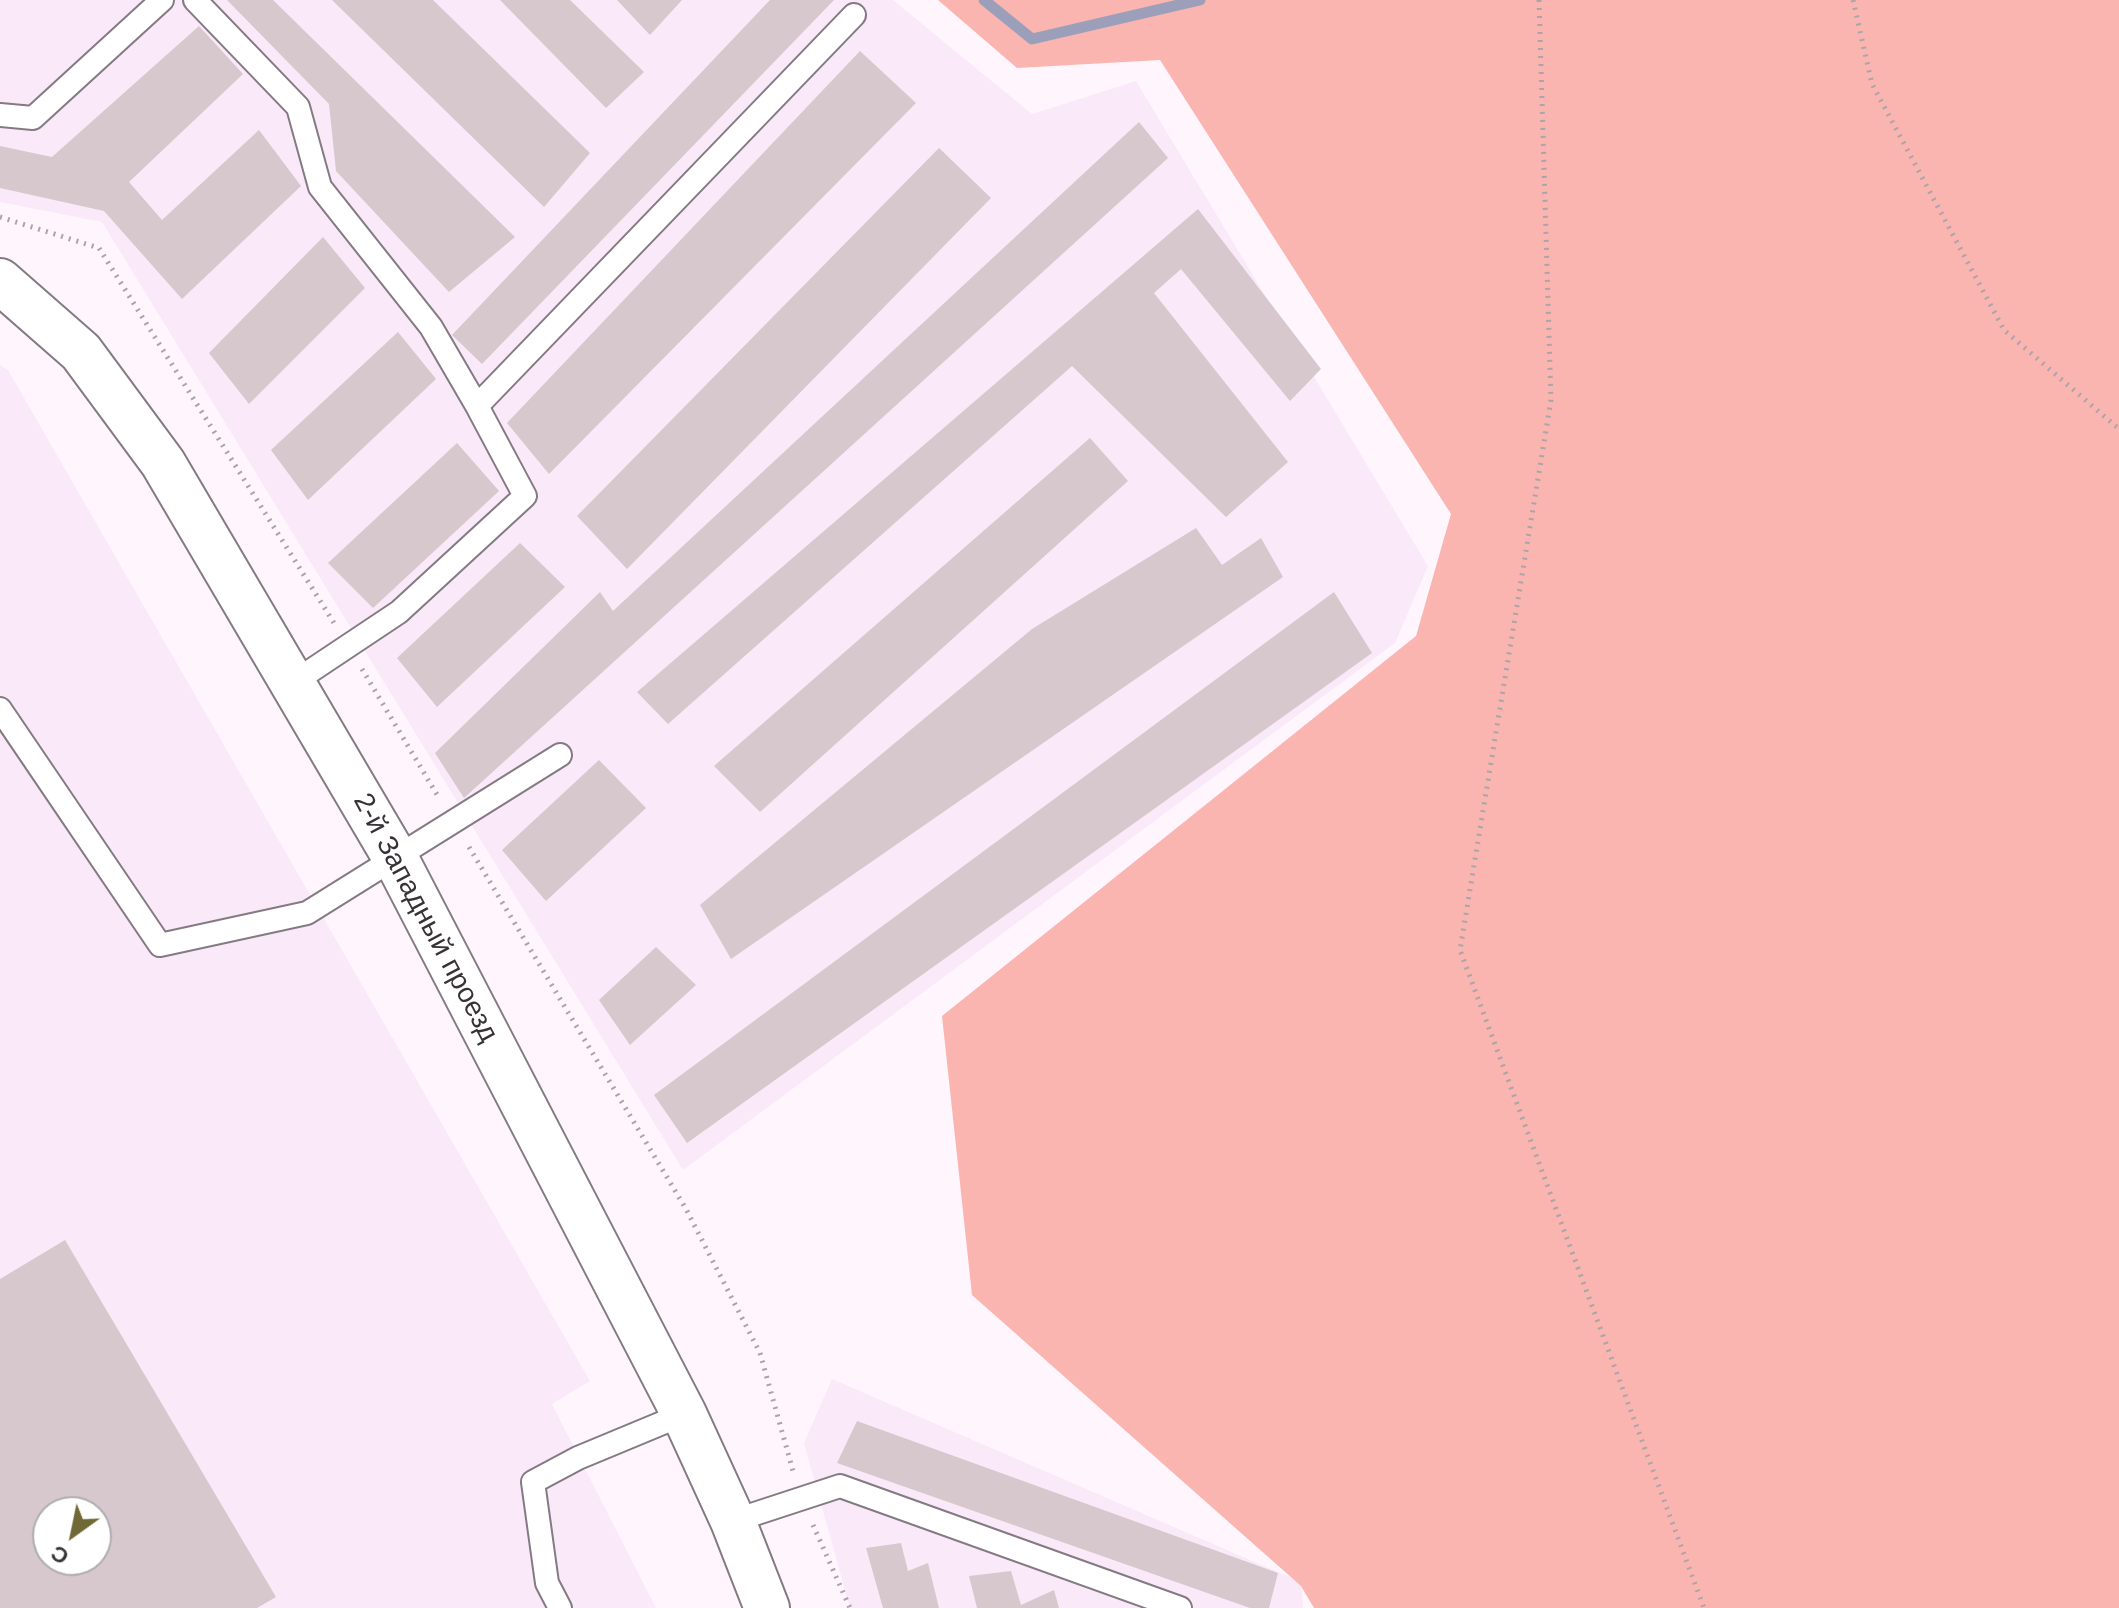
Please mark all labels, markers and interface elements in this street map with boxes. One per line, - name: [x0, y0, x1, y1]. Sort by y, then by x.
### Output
- street label: 2-й Западный проезд: [345, 788, 505, 1048]
- north arrow: [32, 1496, 112, 1576]
- text: С: [46, 1540, 73, 1570]

